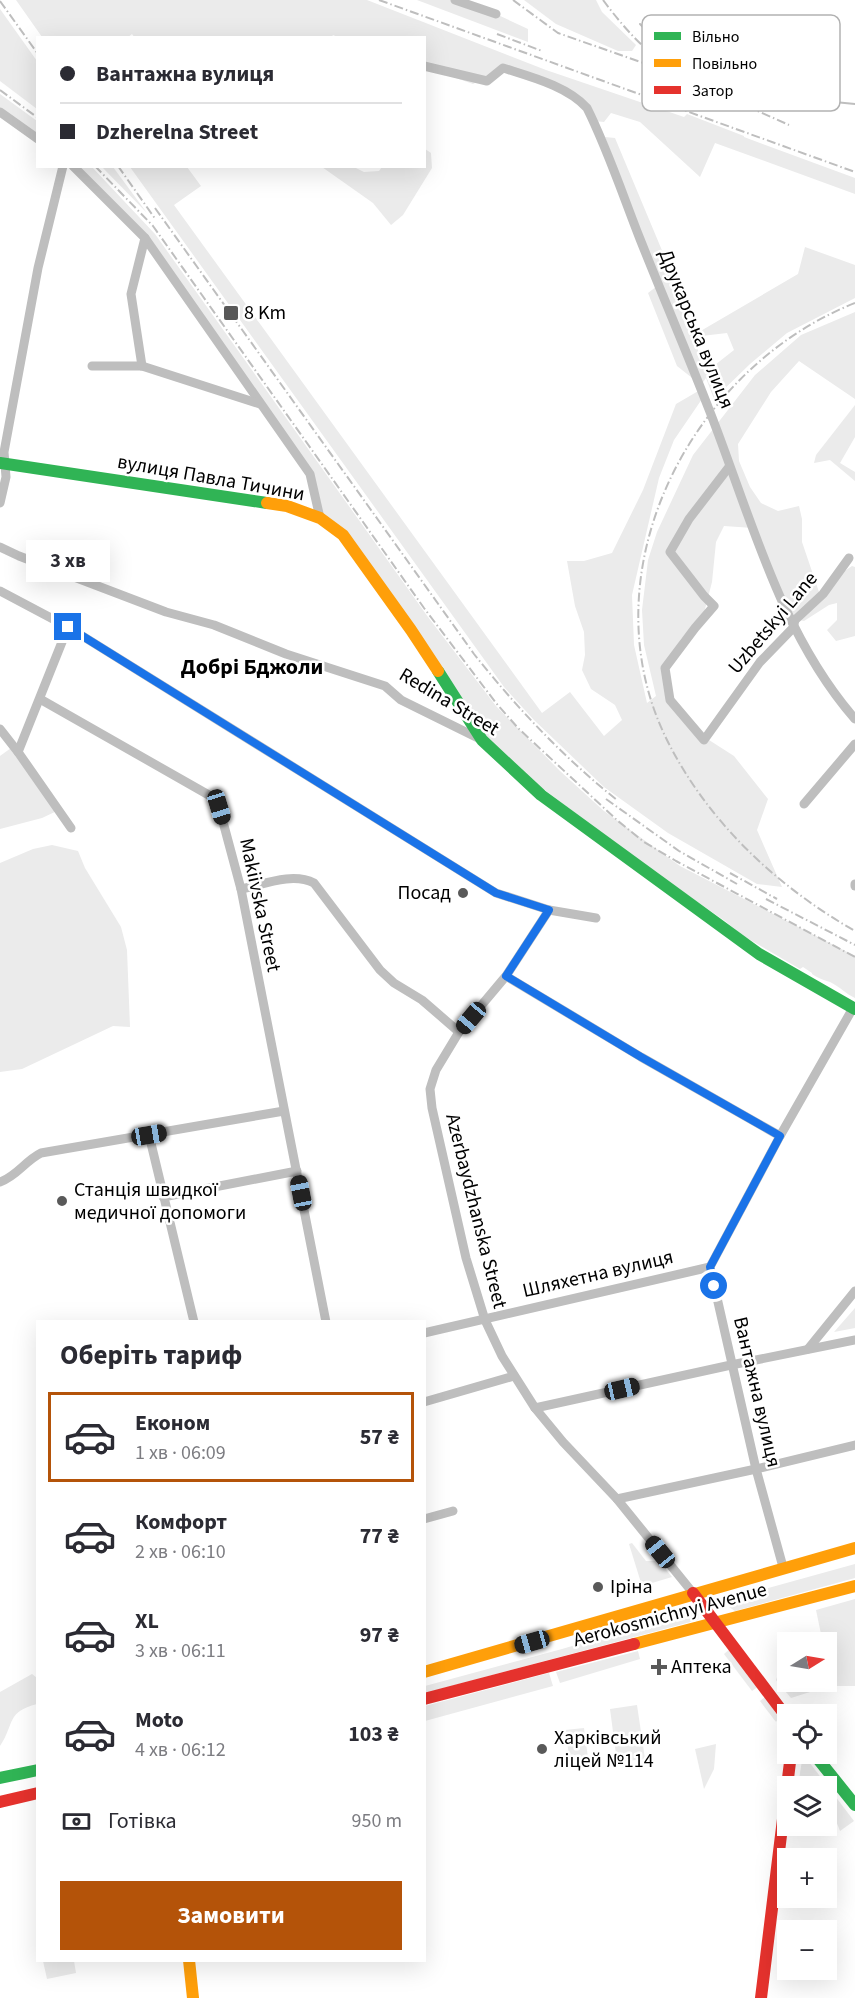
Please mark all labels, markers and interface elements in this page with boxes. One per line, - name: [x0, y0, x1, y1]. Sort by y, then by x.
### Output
- legend: [642, 15, 840, 111]
- text: Вільно: [692, 26, 739, 48]
- text: Повільно: [692, 53, 757, 75]
- text: Вантажна вулиця: [96, 58, 274, 90]
- text: Затор: [692, 80, 733, 102]
- text: Dzherelna Street: [96, 116, 258, 148]
- street label: Друкарська вулиця: [651, 245, 741, 413]
- place label: 8 Km: [244, 299, 286, 327]
- marker: 8 Km: [222, 304, 240, 322]
- street label: вулиця Павла Тичини: [115, 448, 307, 508]
- callout: 3 хв: [26, 540, 110, 582]
- text: 3 хв: [50, 547, 86, 575]
- street label: Uzbetskyi Lane: [722, 566, 824, 680]
- route end: [54, 613, 81, 640]
- district label: Добрі Бджоли: [181, 651, 323, 683]
- street label: Redina Street: [394, 661, 505, 743]
- car: [205, 787, 233, 827]
- street label: Makiivska Street: [232, 836, 288, 975]
- place label: Посад: [398, 879, 451, 907]
- marker: Посад: [456, 886, 470, 900]
- car: [453, 998, 489, 1038]
- street label: Azerbaydzhanska Street: [438, 1111, 514, 1312]
- car: [130, 1123, 168, 1147]
- car: [289, 1174, 313, 1212]
- place label: Станція швидкої медичної допомоги: [74, 1176, 246, 1227]
- marker: Станція швидкої медичної допомоги: [55, 1194, 69, 1208]
- street label: Шляхетна вулиця: [520, 1243, 676, 1305]
- route start: [700, 1272, 727, 1299]
- street label: Вантажна вулиця: [726, 1314, 788, 1470]
- text: Оберіть тариф: [60, 1336, 242, 1375]
- car: [602, 1376, 642, 1402]
- text: Економ: [135, 1407, 210, 1439]
- icon: car: [63, 1410, 117, 1464]
- text: 57 ₴: [360, 1421, 399, 1453]
- text: 1 хв · 06:09: [135, 1439, 226, 1467]
- text: Комфорт: [135, 1506, 227, 1538]
- icon: car: [63, 1509, 117, 1563]
- text: 77 ₴: [360, 1520, 399, 1552]
- car: [642, 1532, 678, 1572]
- text: 2 хв · 06:10: [135, 1538, 226, 1566]
- place label: Іріна: [610, 1573, 653, 1601]
- street label: Aerokosmichnyi Avenue: [570, 1576, 770, 1654]
- marker: Іріна: [591, 1580, 605, 1594]
- text: XL: [135, 1605, 159, 1637]
- icon: car: [63, 1608, 117, 1662]
- text: 97 ₴: [360, 1619, 399, 1651]
- car: [512, 1628, 552, 1656]
- north arrow: [777, 1632, 837, 1692]
- map controls: [777, 1632, 837, 1980]
- text: 3 хв · 06:11: [135, 1637, 226, 1665]
- place label: Аптека: [671, 1653, 732, 1681]
- marker: Аптека: [652, 1660, 666, 1674]
- text: Moto: [135, 1704, 184, 1736]
- button: locate: [777, 1704, 837, 1764]
- icon: car: [63, 1707, 117, 1761]
- text: 103 ₴: [348, 1718, 399, 1750]
- place label: Харківський ліцей №114: [554, 1724, 662, 1775]
- text: 4 хв · 06:12: [135, 1736, 226, 1764]
- marker: Харківський ліцей №114: [535, 1742, 549, 1756]
- button: layers: [777, 1776, 837, 1836]
- icon: cash: [60, 1805, 93, 1838]
- text: Готівка: [108, 1805, 177, 1837]
- text: 950 m: [352, 1807, 402, 1835]
- button: +: [777, 1848, 837, 1908]
- button: Замовити: [60, 1881, 402, 1950]
- button: −: [777, 1920, 837, 1980]

